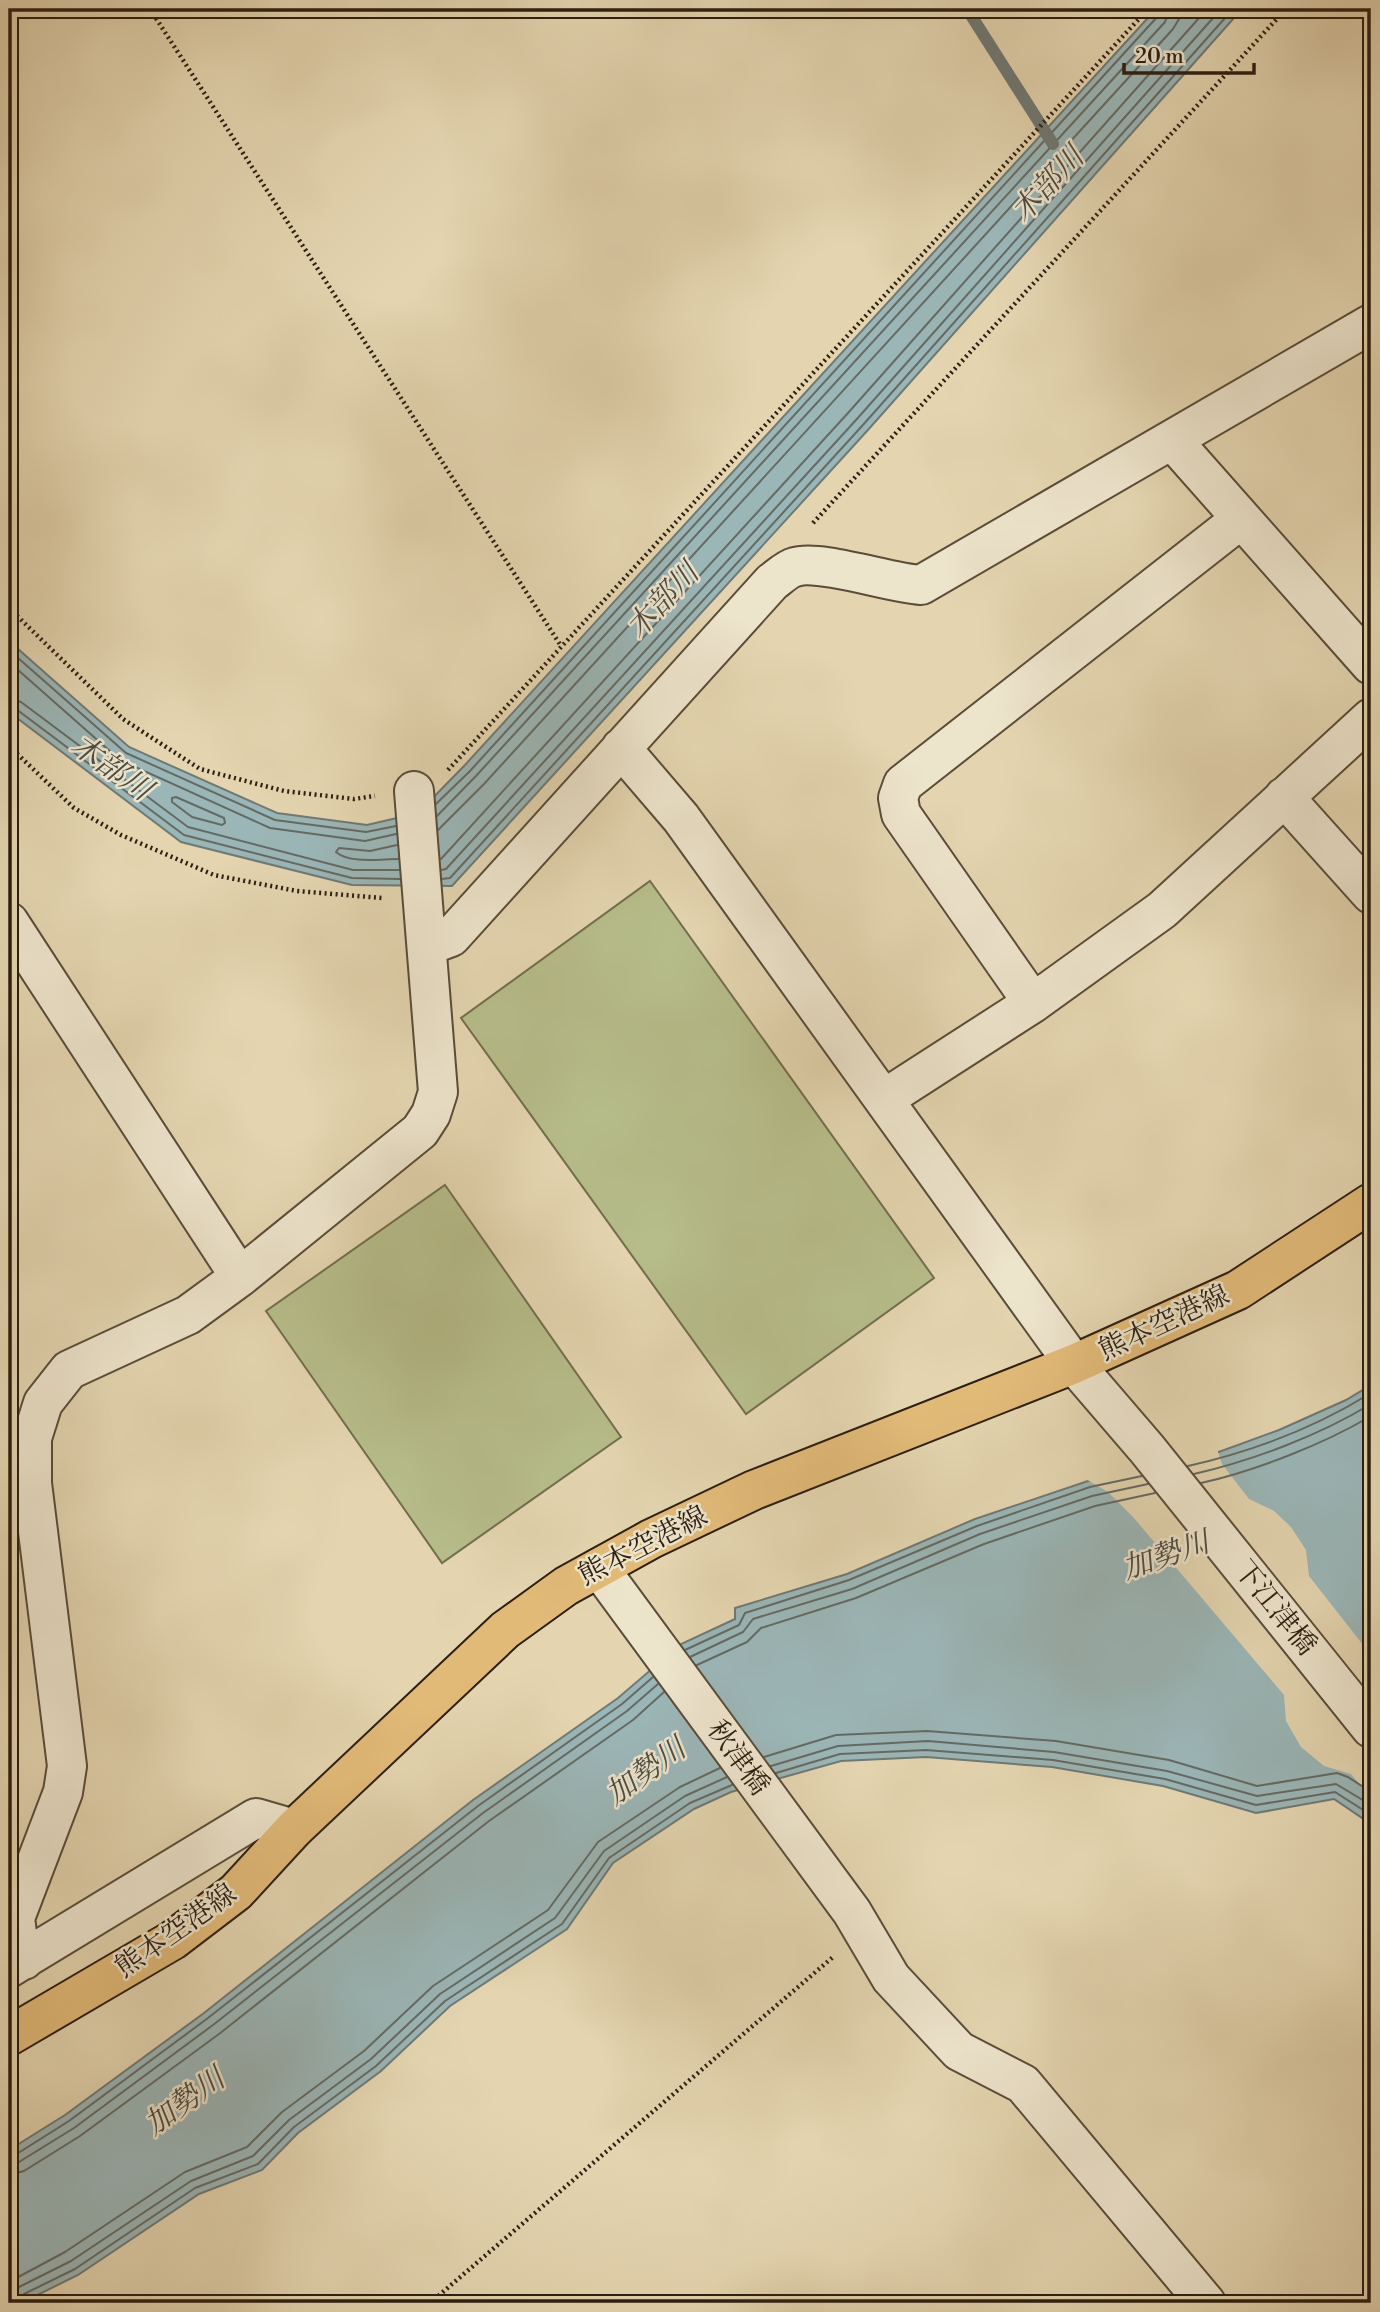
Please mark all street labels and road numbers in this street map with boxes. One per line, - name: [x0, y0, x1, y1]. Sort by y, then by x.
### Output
- street label: 熊本空港線: [1093, 1278, 1235, 1368]
- street label: 熊本空港線: [573, 1499, 713, 1593]
- street label: 下江津橋: [1226, 1553, 1324, 1663]
- street label: 秋津橋: [699, 1714, 777, 1802]
- street label: 熊本空港線: [109, 1877, 243, 1985]

